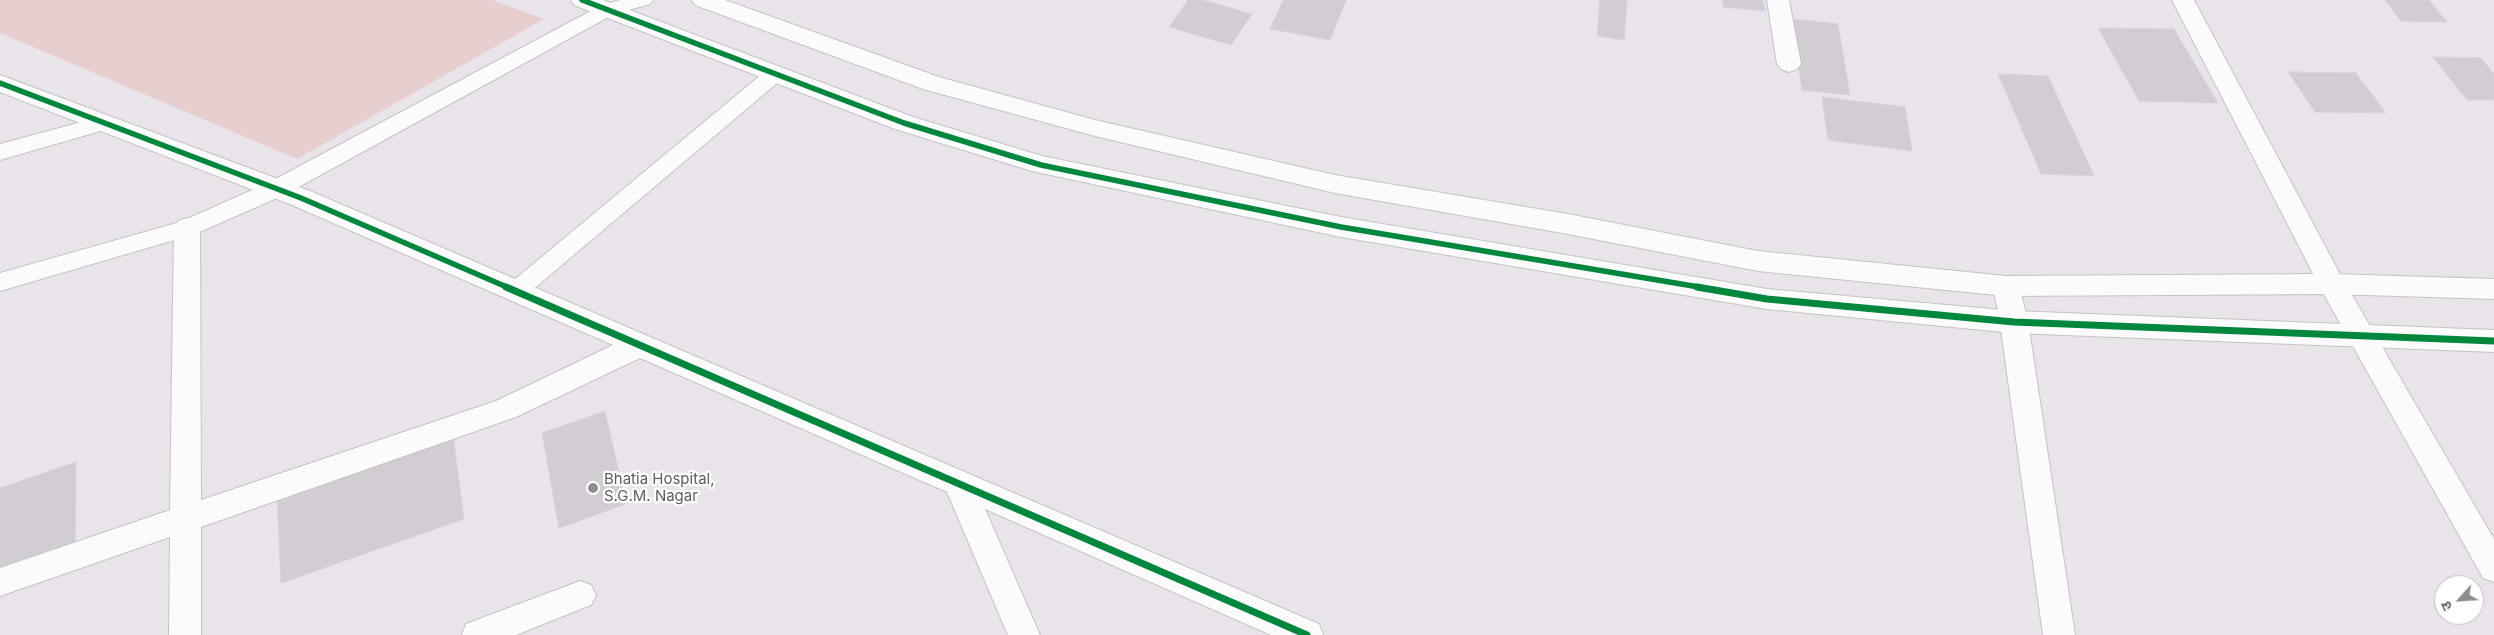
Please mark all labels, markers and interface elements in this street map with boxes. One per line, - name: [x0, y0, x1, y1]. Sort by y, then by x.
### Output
- place label: Bhatia Hospital, S.G.M. Nagar: [604, 470, 715, 505]
- marker: Bhatia Hospital, S.G.M. Nagar: [586, 481, 600, 495]
- north arrow: [2434, 575, 2484, 625]
- text: उ: [2437, 599, 2455, 614]

